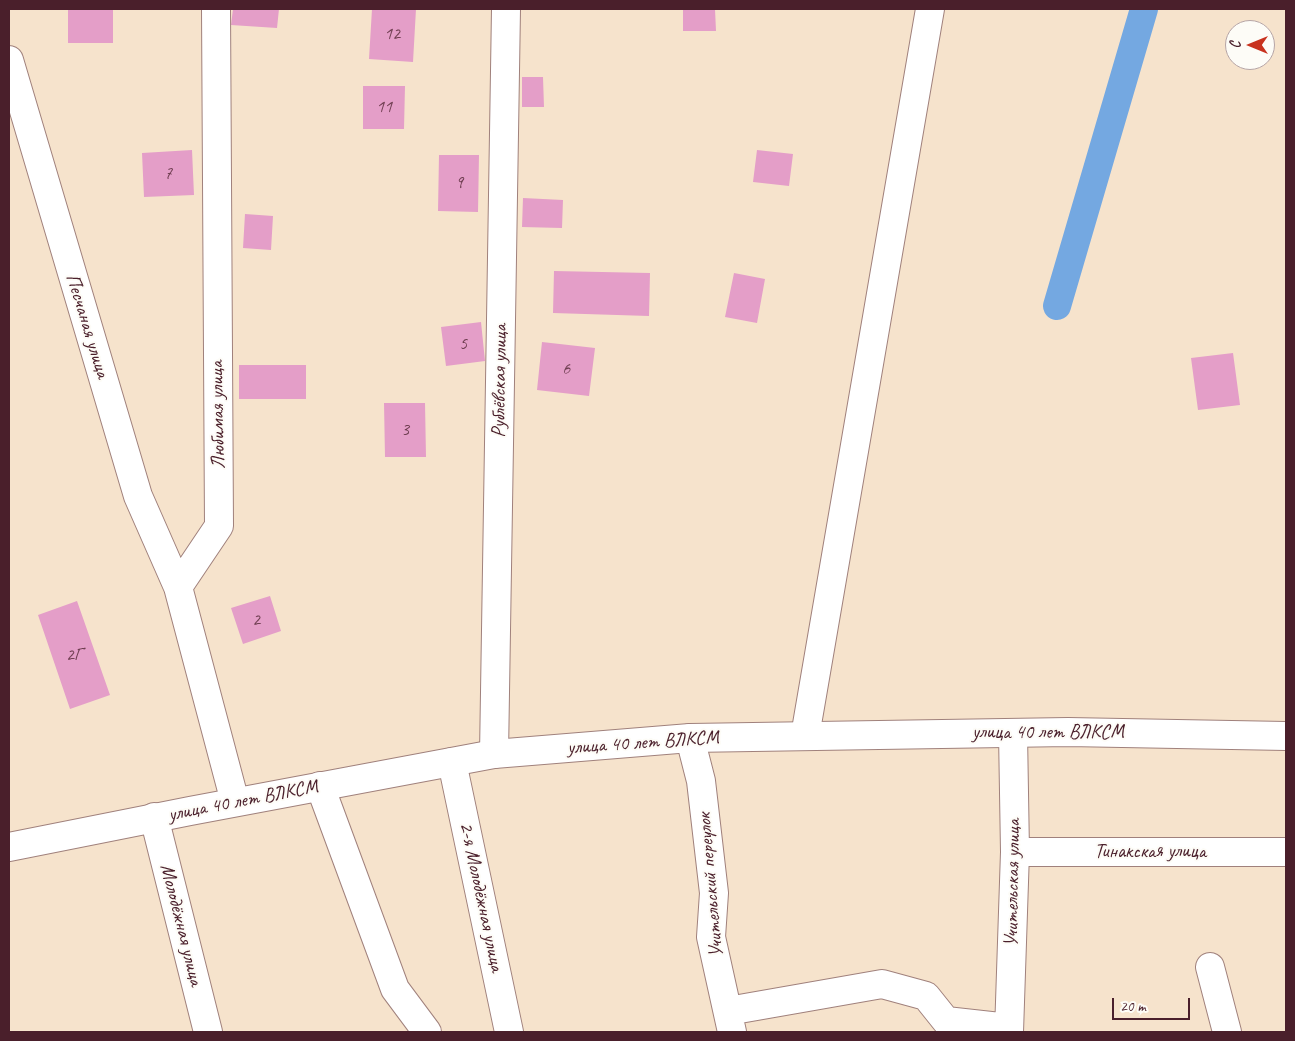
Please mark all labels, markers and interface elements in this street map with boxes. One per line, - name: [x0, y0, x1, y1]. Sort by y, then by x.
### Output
- north arrow: [1225, 20, 1275, 70]
- house number: 12: [384, 23, 400, 45]
- text: С: [1227, 42, 1244, 48]
- house number: 11: [376, 96, 392, 118]
- house number: 7: [164, 163, 172, 185]
- house number: 9: [455, 172, 463, 194]
- street label: Песчаная улица: [60, 271, 114, 381]
- street label: Рублёвская улица: [487, 324, 513, 438]
- house number: 5: [459, 333, 467, 355]
- house number: 6: [562, 358, 570, 380]
- street label: Любимая улица: [205, 361, 231, 469]
- house number: 3: [401, 419, 409, 441]
- house number: 2: [252, 609, 260, 631]
- house number: 2Г: [66, 644, 82, 666]
- street label: улица 40 лет ВЛКСМ: [972, 721, 1124, 745]
- street label: улица 40 лет ВЛКСМ: [566, 726, 720, 760]
- street label: улица 40 лет ВЛКСМ: [166, 775, 320, 827]
- street label: Учительский переулок: [693, 812, 729, 958]
- street label: Учительская улица: [1000, 819, 1026, 947]
- street label: 2-я Молодёжная улица: [453, 820, 509, 974]
- street label: Тинакская улица: [1094, 840, 1206, 864]
- street label: Молодёжная улица: [154, 862, 208, 988]
- scale bar: [1115, 988, 1192, 1020]
- text: 20 m: [1120, 997, 1146, 1016]

